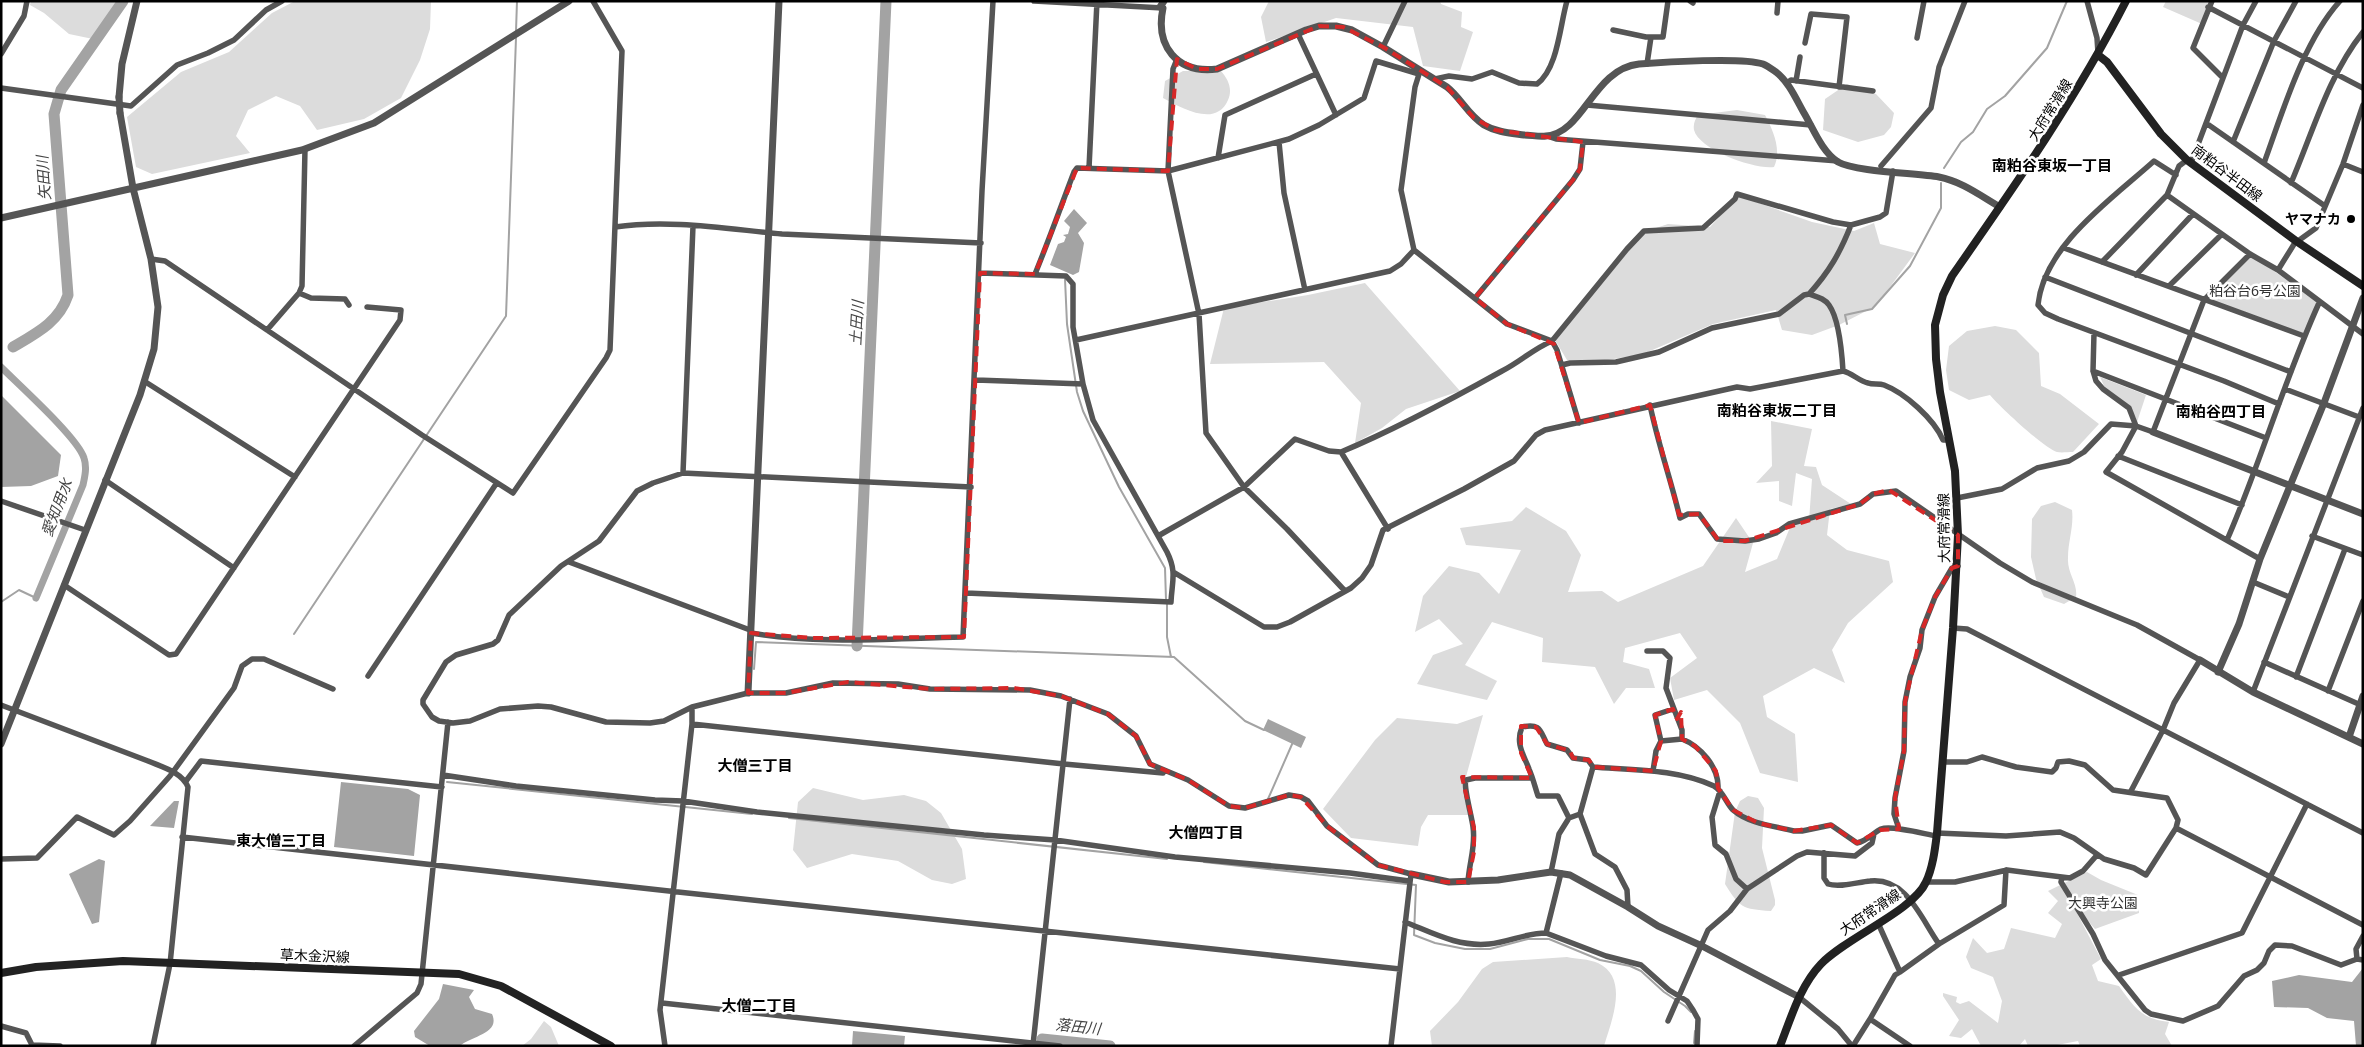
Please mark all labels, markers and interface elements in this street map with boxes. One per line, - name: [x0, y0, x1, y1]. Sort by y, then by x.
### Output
- street label: 大府常滑線: [2023, 75, 2076, 144]
- street label: 南粕谷半田線: [2188, 140, 2267, 205]
- water label: 矢田川: [31, 153, 55, 201]
- district label: 南粕谷東坂一丁目: [1992, 155, 2112, 175]
- place label: ヤマナカ: [2285, 209, 2341, 228]
- marker: ヤマナカ: [2345, 213, 2357, 225]
- park label: 粕谷台6号公園: [2209, 281, 2301, 300]
- water label: 土田川: [845, 298, 867, 346]
- district label: 南粕谷東坂二丁目: [1717, 400, 1837, 420]
- district label: 南粕谷四丁目: [2176, 401, 2266, 421]
- water label: 愛知用水: [36, 474, 77, 539]
- street label: 大府常滑線: [1933, 493, 1954, 563]
- district label: 大僧三丁目: [717, 755, 793, 775]
- district label: 大僧四丁目: [1168, 822, 1244, 842]
- district label: 東大僧三丁目: [236, 830, 326, 850]
- street label: 大府常滑線: [1835, 884, 1904, 939]
- park label: 大興寺公園: [2068, 893, 2138, 912]
- street label: 草木金沢線: [280, 945, 350, 966]
- district label: 大僧二丁目: [721, 995, 797, 1015]
- water label: 落田川: [1055, 1014, 1104, 1039]

